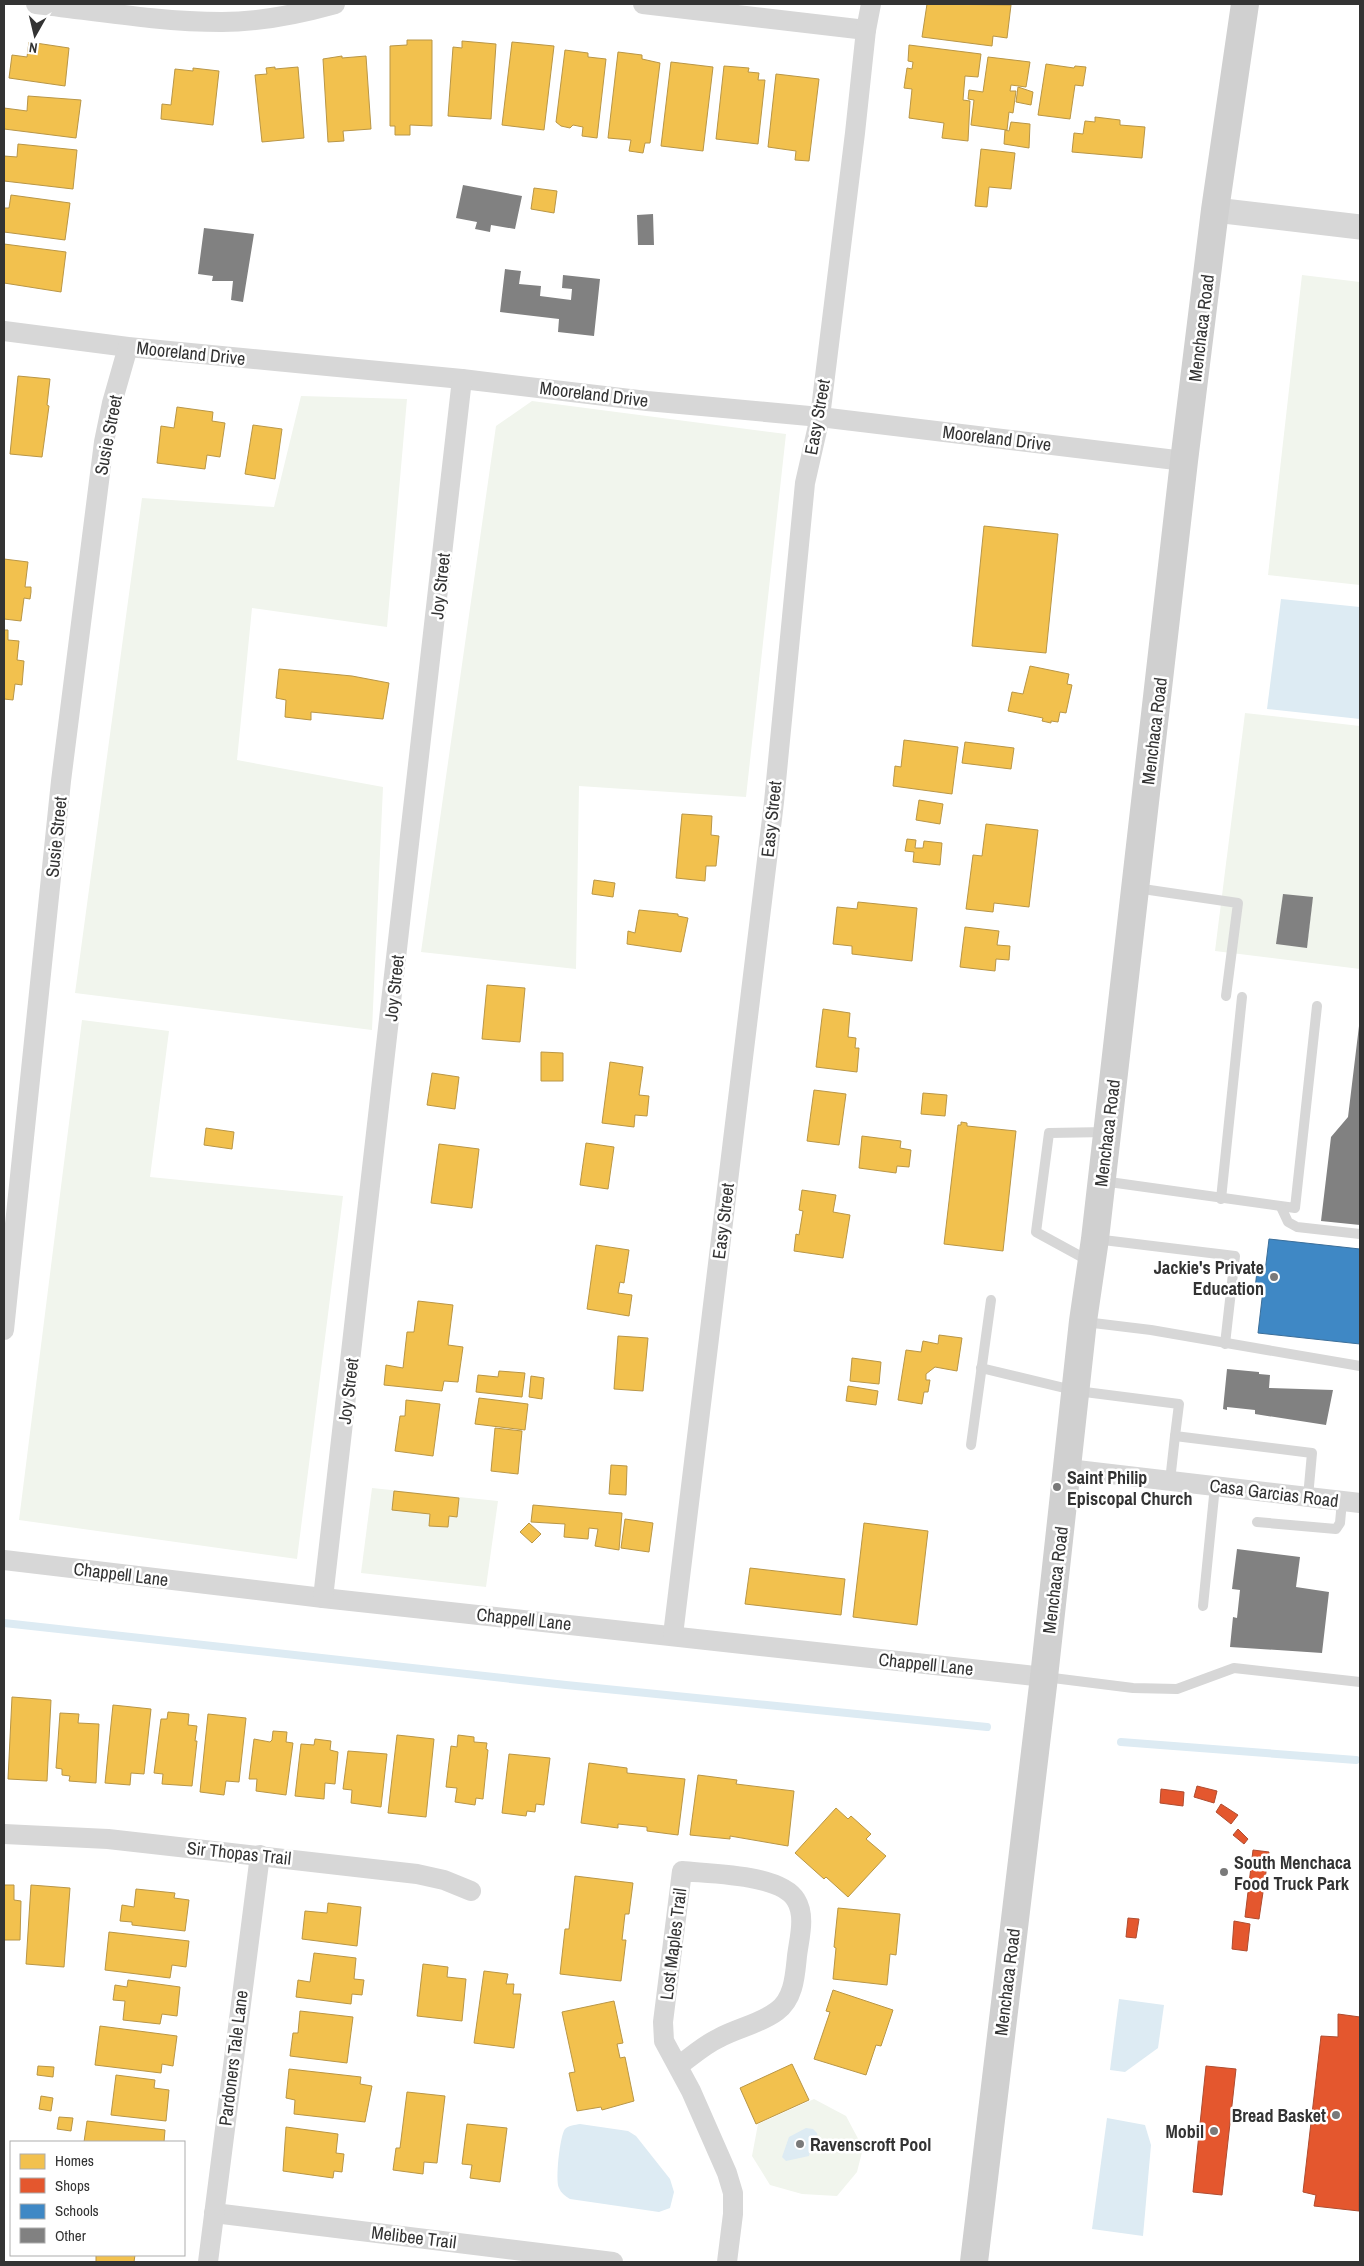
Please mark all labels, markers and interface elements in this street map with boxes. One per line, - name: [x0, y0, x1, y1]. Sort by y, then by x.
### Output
- north arrow: [10, 10, 60, 60]
- text: N: [28, 38, 39, 57]
- street label: Menchaca Road: [1182, 273, 1220, 383]
- street label: Mooreland Drive: [135, 335, 247, 371]
- street label: Mooreland Drive: [538, 375, 650, 413]
- street label: Easy Street: [798, 377, 836, 457]
- street label: Susie Street: [88, 393, 128, 477]
- street label: Mooreland Drive: [941, 419, 1053, 457]
- street label: Joy Street: [424, 552, 456, 620]
- street label: Menchaca Road: [1135, 676, 1173, 786]
- street label: Easy Street: [755, 780, 787, 858]
- street label: Susie Street: [39, 795, 73, 879]
- street label: Joy Street: [378, 954, 410, 1022]
- street label: Menchaca Road: [1088, 1078, 1126, 1188]
- street label: Easy Street: [706, 1182, 740, 1260]
- place label: Jackie's Private Education: [1154, 1255, 1264, 1301]
- marker: Jackie's Private Education: [1268, 1271, 1280, 1283]
- street label: Joy Street: [332, 1356, 364, 1426]
- place label: Saint Philip Episcopal Church: [1067, 1465, 1193, 1511]
- street label: Casa Garcias Road: [1208, 1473, 1340, 1513]
- marker: Saint Philip Episcopal Church: [1051, 1481, 1063, 1493]
- street label: Menchaca Road: [1036, 1525, 1074, 1635]
- street label: Chappell Lane: [72, 1556, 170, 1592]
- street label: Chappell Lane: [475, 1602, 573, 1636]
- street label: Chappell Lane: [877, 1647, 975, 1681]
- street label: Sir Thopas Trail: [186, 1835, 292, 1871]
- place label: South Menchaca Food Truck Park: [1234, 1850, 1352, 1896]
- marker: South Menchaca Food Truck Park: [1218, 1866, 1230, 1878]
- street label: Lost Maples Trail: [654, 1887, 692, 2001]
- street label: Menchaca Road: [988, 1927, 1026, 2037]
- street label: Pardoners Tale Lane: [212, 1989, 254, 2127]
- place label: Bread Basket: [1232, 2103, 1326, 2128]
- marker: Bread Basket: [1330, 2109, 1342, 2121]
- place label: Mobil: [1165, 2119, 1204, 2144]
- marker: Mobil: [1208, 2125, 1220, 2137]
- place label: Ravenscroft Pool: [810, 2132, 931, 2157]
- marker: Ravenscroft Pool: [794, 2138, 806, 2150]
- legend: [10, 2141, 185, 2256]
- text: Homes: [55, 2150, 94, 2171]
- text: Shops: [55, 2175, 90, 2196]
- text: Schools: [55, 2200, 99, 2221]
- street label: Melibee Trail: [370, 2219, 458, 2255]
- text: Other: [55, 2225, 86, 2246]

